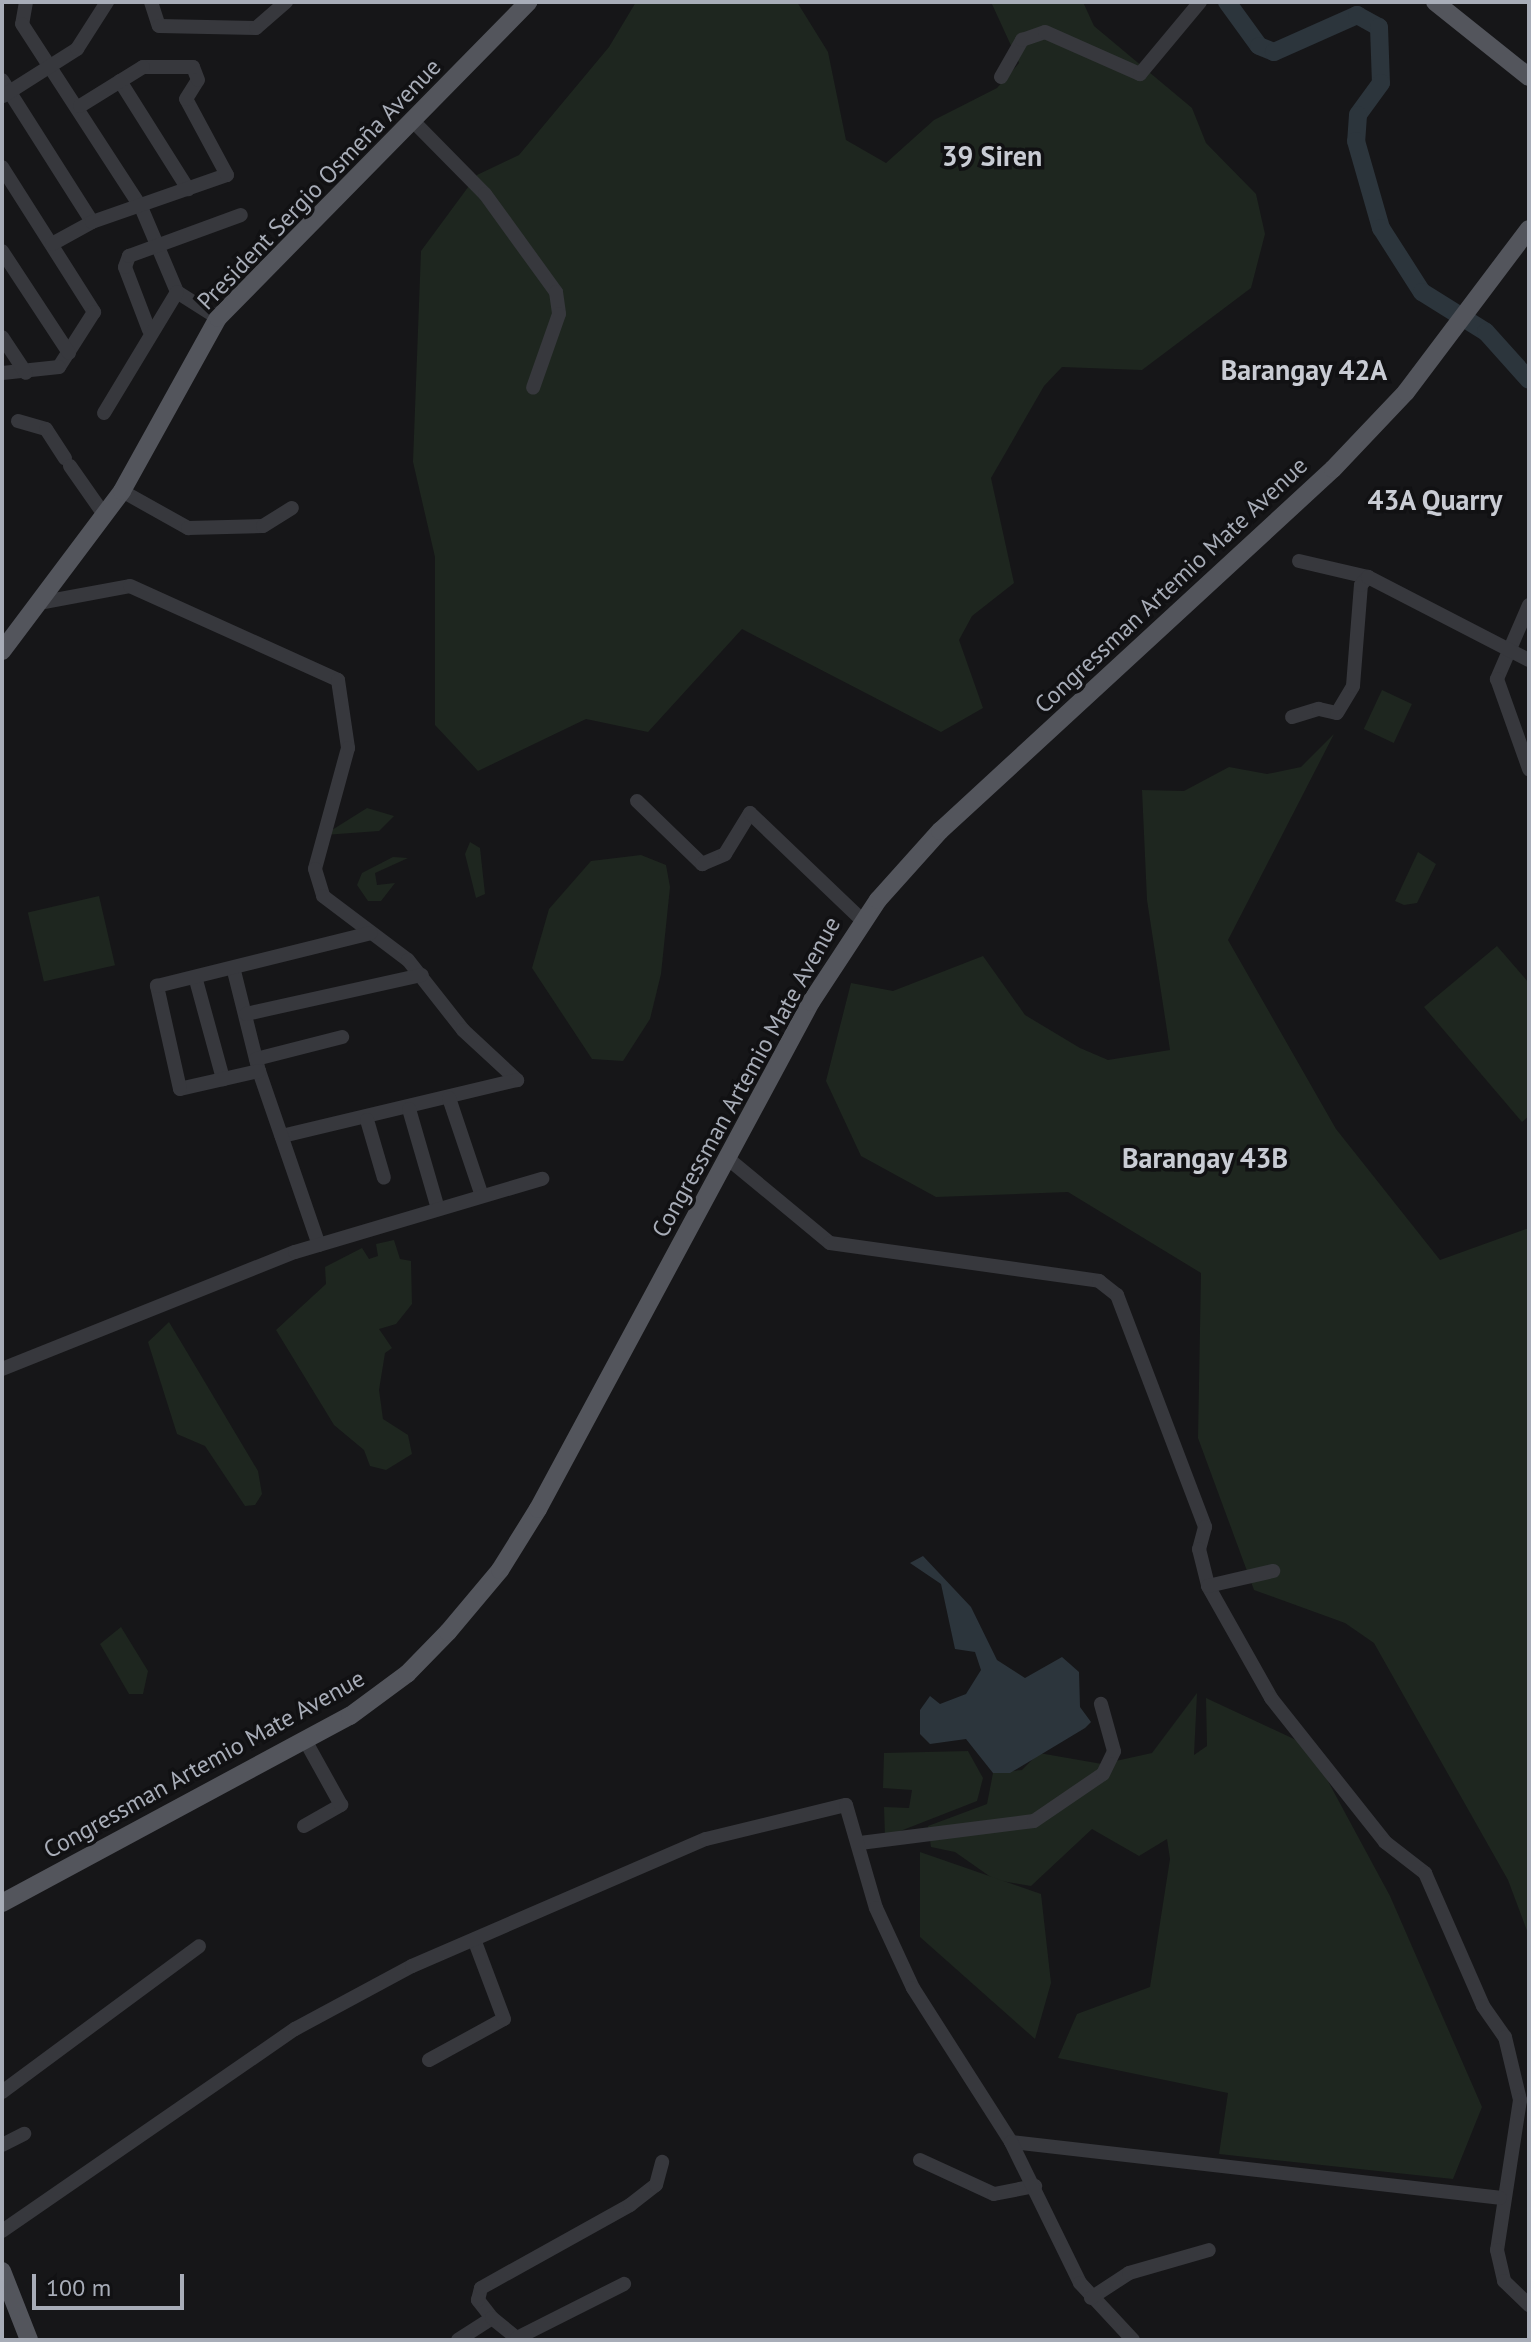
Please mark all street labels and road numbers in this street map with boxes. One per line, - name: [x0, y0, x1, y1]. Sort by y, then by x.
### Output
- street label: President Sergio Osmeña Avenue: [191, 52, 447, 316]
- street label: Congressman Artemio Mate Avenue: [1028, 450, 1314, 720]
- street label: Congressman Artemio Mate Avenue: [645, 911, 847, 1243]
- street label: Congressman Artemio Mate Avenue: [38, 1663, 370, 1865]

